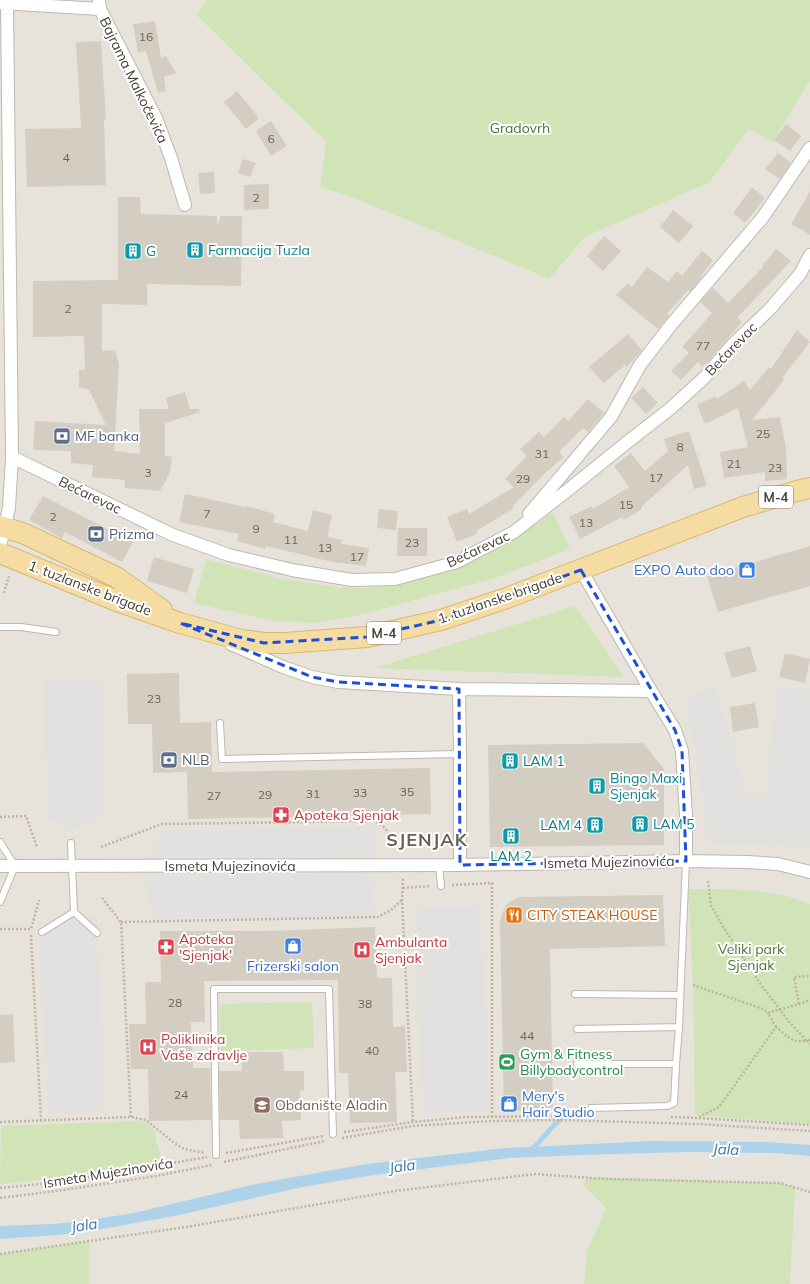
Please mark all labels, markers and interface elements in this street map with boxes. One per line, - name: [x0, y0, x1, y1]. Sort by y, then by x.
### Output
- street label: Bajrama Malkočevića: [96, 14, 172, 146]
- house number: 16: [139, 29, 153, 44]
- park label: Gradovrh: [490, 119, 550, 137]
- house number: 6: [267, 131, 275, 146]
- house number: 4: [62, 150, 70, 165]
- house number: 2: [252, 190, 260, 205]
- building icon: Farmacija Tuzla: [185, 240, 205, 260]
- building icon: G: [123, 241, 143, 261]
- place label: Farmacija Tuzla: [208, 241, 310, 259]
- place label: G: [146, 242, 156, 260]
- house number: 2: [64, 301, 72, 316]
- street label: Bećarevac: [701, 318, 761, 380]
- house number: 77: [696, 338, 710, 353]
- bank icon: MF banka: [52, 426, 72, 446]
- house number: 25: [756, 426, 770, 441]
- place label: MF banka: [75, 427, 139, 445]
- house number: 8: [676, 439, 684, 454]
- house number: 31: [535, 446, 549, 461]
- house number: 21: [727, 456, 741, 471]
- house number: 23: [768, 460, 782, 475]
- house number: 3: [144, 465, 152, 480]
- house number: 17: [649, 470, 663, 485]
- house number: 29: [516, 471, 530, 486]
- street label: Bećarevac: [56, 472, 124, 518]
- road number: M-4: [759, 486, 793, 508]
- house number: 15: [619, 497, 633, 512]
- house number: 7: [203, 506, 211, 521]
- house number: 2: [49, 509, 57, 524]
- house number: 13: [579, 515, 593, 530]
- house number: 9: [252, 521, 260, 536]
- bank icon: Prizma: [86, 524, 106, 544]
- place label: Prizma: [109, 525, 154, 543]
- street label: Bećarevac: [444, 527, 512, 571]
- house number: 11: [284, 532, 298, 547]
- house number: 23: [405, 535, 419, 550]
- house number: 13: [318, 540, 332, 555]
- house number: 17: [350, 549, 364, 564]
- street label: 1. tuzlanske brigade: [26, 556, 154, 620]
- shop icon: EXPO Auto doo: [737, 560, 757, 580]
- place label: EXPO Auto doo: [634, 561, 734, 579]
- street label: 1. tuzlanske brigade: [435, 568, 565, 628]
- road number: M-4: [367, 622, 401, 644]
- house number: 23: [147, 691, 161, 706]
- bank icon: NLB: [159, 750, 179, 770]
- place label: NLB: [182, 751, 210, 769]
- building icon: LAM 1: [500, 751, 520, 771]
- place label: LAM 1: [523, 752, 565, 770]
- place label: Bingo Maxi Sjenjak: [610, 769, 682, 803]
- building icon: Bingo Maxi Sjenjak: [587, 776, 607, 796]
- house number: 35: [400, 784, 414, 799]
- house number: 33: [353, 785, 367, 800]
- house number: 31: [306, 786, 320, 801]
- house number: 29: [258, 787, 272, 802]
- house number: 27: [207, 788, 221, 803]
- pharmacy icon: Apoteka Sjenjak: [271, 805, 291, 825]
- place label: Apoteka Sjenjak: [294, 806, 400, 824]
- building icon: LAM 5: [630, 814, 650, 834]
- building icon: LAM 4: [585, 815, 605, 835]
- place label: LAM 5: [653, 815, 695, 833]
- place label: LAM 4: [540, 816, 583, 834]
- building icon: LAM 2: [501, 826, 521, 846]
- district label: SJENJAK: [386, 828, 468, 851]
- place label: LAM 2: [490, 847, 532, 865]
- street label: Ismeta Mujezinovića: [543, 852, 675, 872]
- street label: Ismeta Mujezinovića: [164, 857, 296, 875]
- restaurant icon: CITY STEAK HOUSE: [504, 905, 524, 925]
- place label: CITY STEAK HOUSE: [527, 906, 657, 924]
- place label: Apoteka 'Sjenjak': [179, 930, 234, 964]
- place label: Ambulanta Sjenjak: [375, 933, 447, 967]
- shop icon: Frizerski salon: [283, 936, 303, 956]
- pharmacy icon: Apoteka 'Sjenjak': [156, 937, 176, 957]
- hospital icon: Ambulanta Sjenjak: [352, 940, 372, 960]
- park label: Veliki park Sjenjak: [718, 940, 785, 974]
- place label: Frizerski salon: [247, 957, 339, 975]
- house number: 28: [168, 995, 182, 1010]
- house number: 38: [358, 996, 372, 1011]
- house number: 44: [520, 1028, 534, 1043]
- place label: Poliklinika Vaše zdravlje: [161, 1030, 247, 1064]
- hospital icon: Poliklinika Vaše zdravlje: [138, 1037, 158, 1057]
- house number: 40: [365, 1043, 379, 1058]
- place label: Gym & Fitness Billybodycontrol: [520, 1045, 623, 1079]
- sports icon: Gym & Fitness Billybodycontrol: [497, 1052, 517, 1072]
- house number: 24: [174, 1087, 188, 1102]
- place label: Mery's Hair Studio: [522, 1087, 595, 1121]
- shop icon: Mery's Hair Studio: [499, 1094, 519, 1114]
- school or university icon: Obdanište Aladin: [252, 1095, 272, 1115]
- place label: Obdanište Aladin: [275, 1096, 387, 1114]
- water label: Jala: [710, 1139, 740, 1159]
- street label: Ismeta Mujezinovića: [42, 1154, 174, 1192]
- water label: Jala: [386, 1155, 416, 1178]
- water label: Jala: [68, 1214, 98, 1237]

